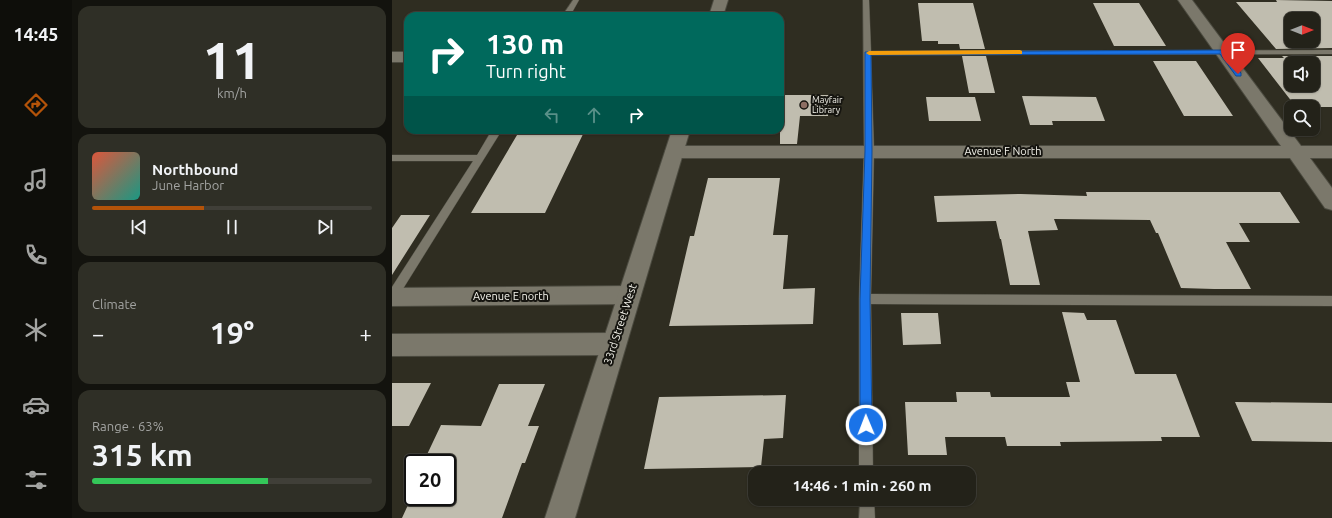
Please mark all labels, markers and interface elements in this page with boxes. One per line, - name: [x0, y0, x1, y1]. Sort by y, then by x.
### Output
- north arrow: [1284, 12, 1320, 48]
- map controls: [1284, 12, 1320, 136]
- text: 14:45: [13, 24, 59, 44]
- icon: right: [420, 28, 472, 80]
- text: 130 m: [486, 28, 564, 59]
- text: 11: [203, 31, 261, 89]
- pin: [1221, 33, 1255, 74]
- icon: arrive: [1227, 39, 1249, 61]
- button: sound: [1284, 56, 1320, 92]
- text: Turn right: [486, 61, 566, 81]
- text: km/h: [217, 86, 247, 100]
- icon: directions: [22, 91, 50, 119]
- place label: Mayfair Library: [812, 95, 843, 115]
- marker: Mayfair Library: [799, 100, 809, 110]
- button: search: [1284, 100, 1320, 136]
- icon: left: [541, 104, 563, 126]
- icon: ahead: [583, 104, 605, 126]
- icon: right: [625, 104, 647, 126]
- street label: Avenue F North: [965, 145, 1041, 157]
- text: Northbound: [152, 161, 238, 178]
- icon: music: [22, 166, 50, 194]
- text: June Harbor: [152, 178, 224, 192]
- icon: previous: [128, 216, 150, 238]
- icon: pause: [221, 216, 243, 238]
- icon: next: [314, 216, 336, 238]
- icon: phone: [22, 241, 50, 269]
- street label: 33rd Street West: [601, 282, 639, 366]
- street label: Avenue E north: [473, 290, 549, 302]
- text: Climate: [92, 297, 137, 311]
- icon: climate: [22, 316, 50, 344]
- text: 19°: [210, 316, 254, 350]
- text: −: [92, 321, 104, 346]
- text: +: [360, 321, 372, 346]
- icon: car: [22, 391, 50, 419]
- position arrow: [845, 404, 887, 446]
- text: Range · 63%: [92, 419, 164, 433]
- text: 315 km: [92, 438, 193, 472]
- speed limit sign: 20: [404, 454, 456, 506]
- icon: filters: [22, 466, 50, 494]
- text: 14:46 · 1 min · 260 m: [793, 477, 931, 494]

